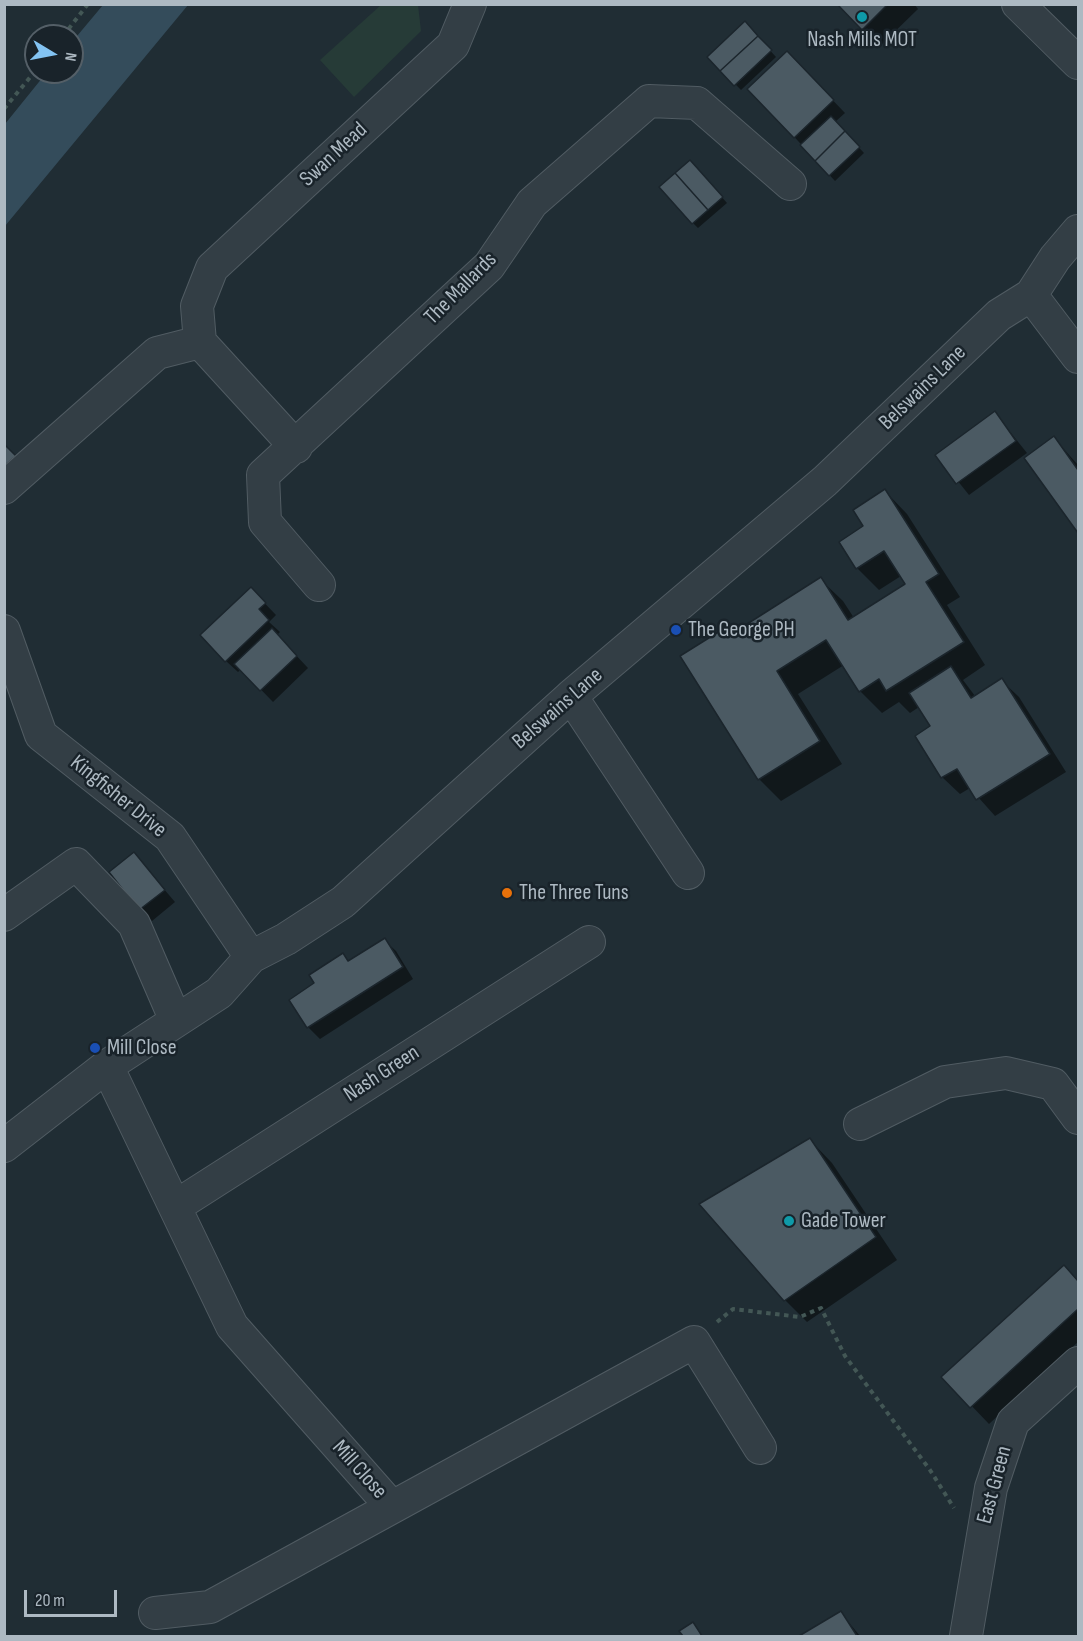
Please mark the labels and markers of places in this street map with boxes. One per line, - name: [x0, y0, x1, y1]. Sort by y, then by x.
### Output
- marker: Nash Mills MOT: [855, 10, 869, 24]
- place label: Nash Mills MOT: [807, 27, 917, 53]
- place label: The George PH: [688, 617, 795, 643]
- marker: The George PH: [669, 623, 683, 637]
- place label: The Three Tuns: [519, 880, 629, 906]
- marker: The Three Tuns: [500, 886, 514, 900]
- place label: Mill Close: [107, 1035, 176, 1061]
- marker: Mill Close: [88, 1041, 102, 1055]
- place label: Gade Tower: [801, 1208, 886, 1234]
- marker: Gade Tower: [782, 1214, 796, 1228]

